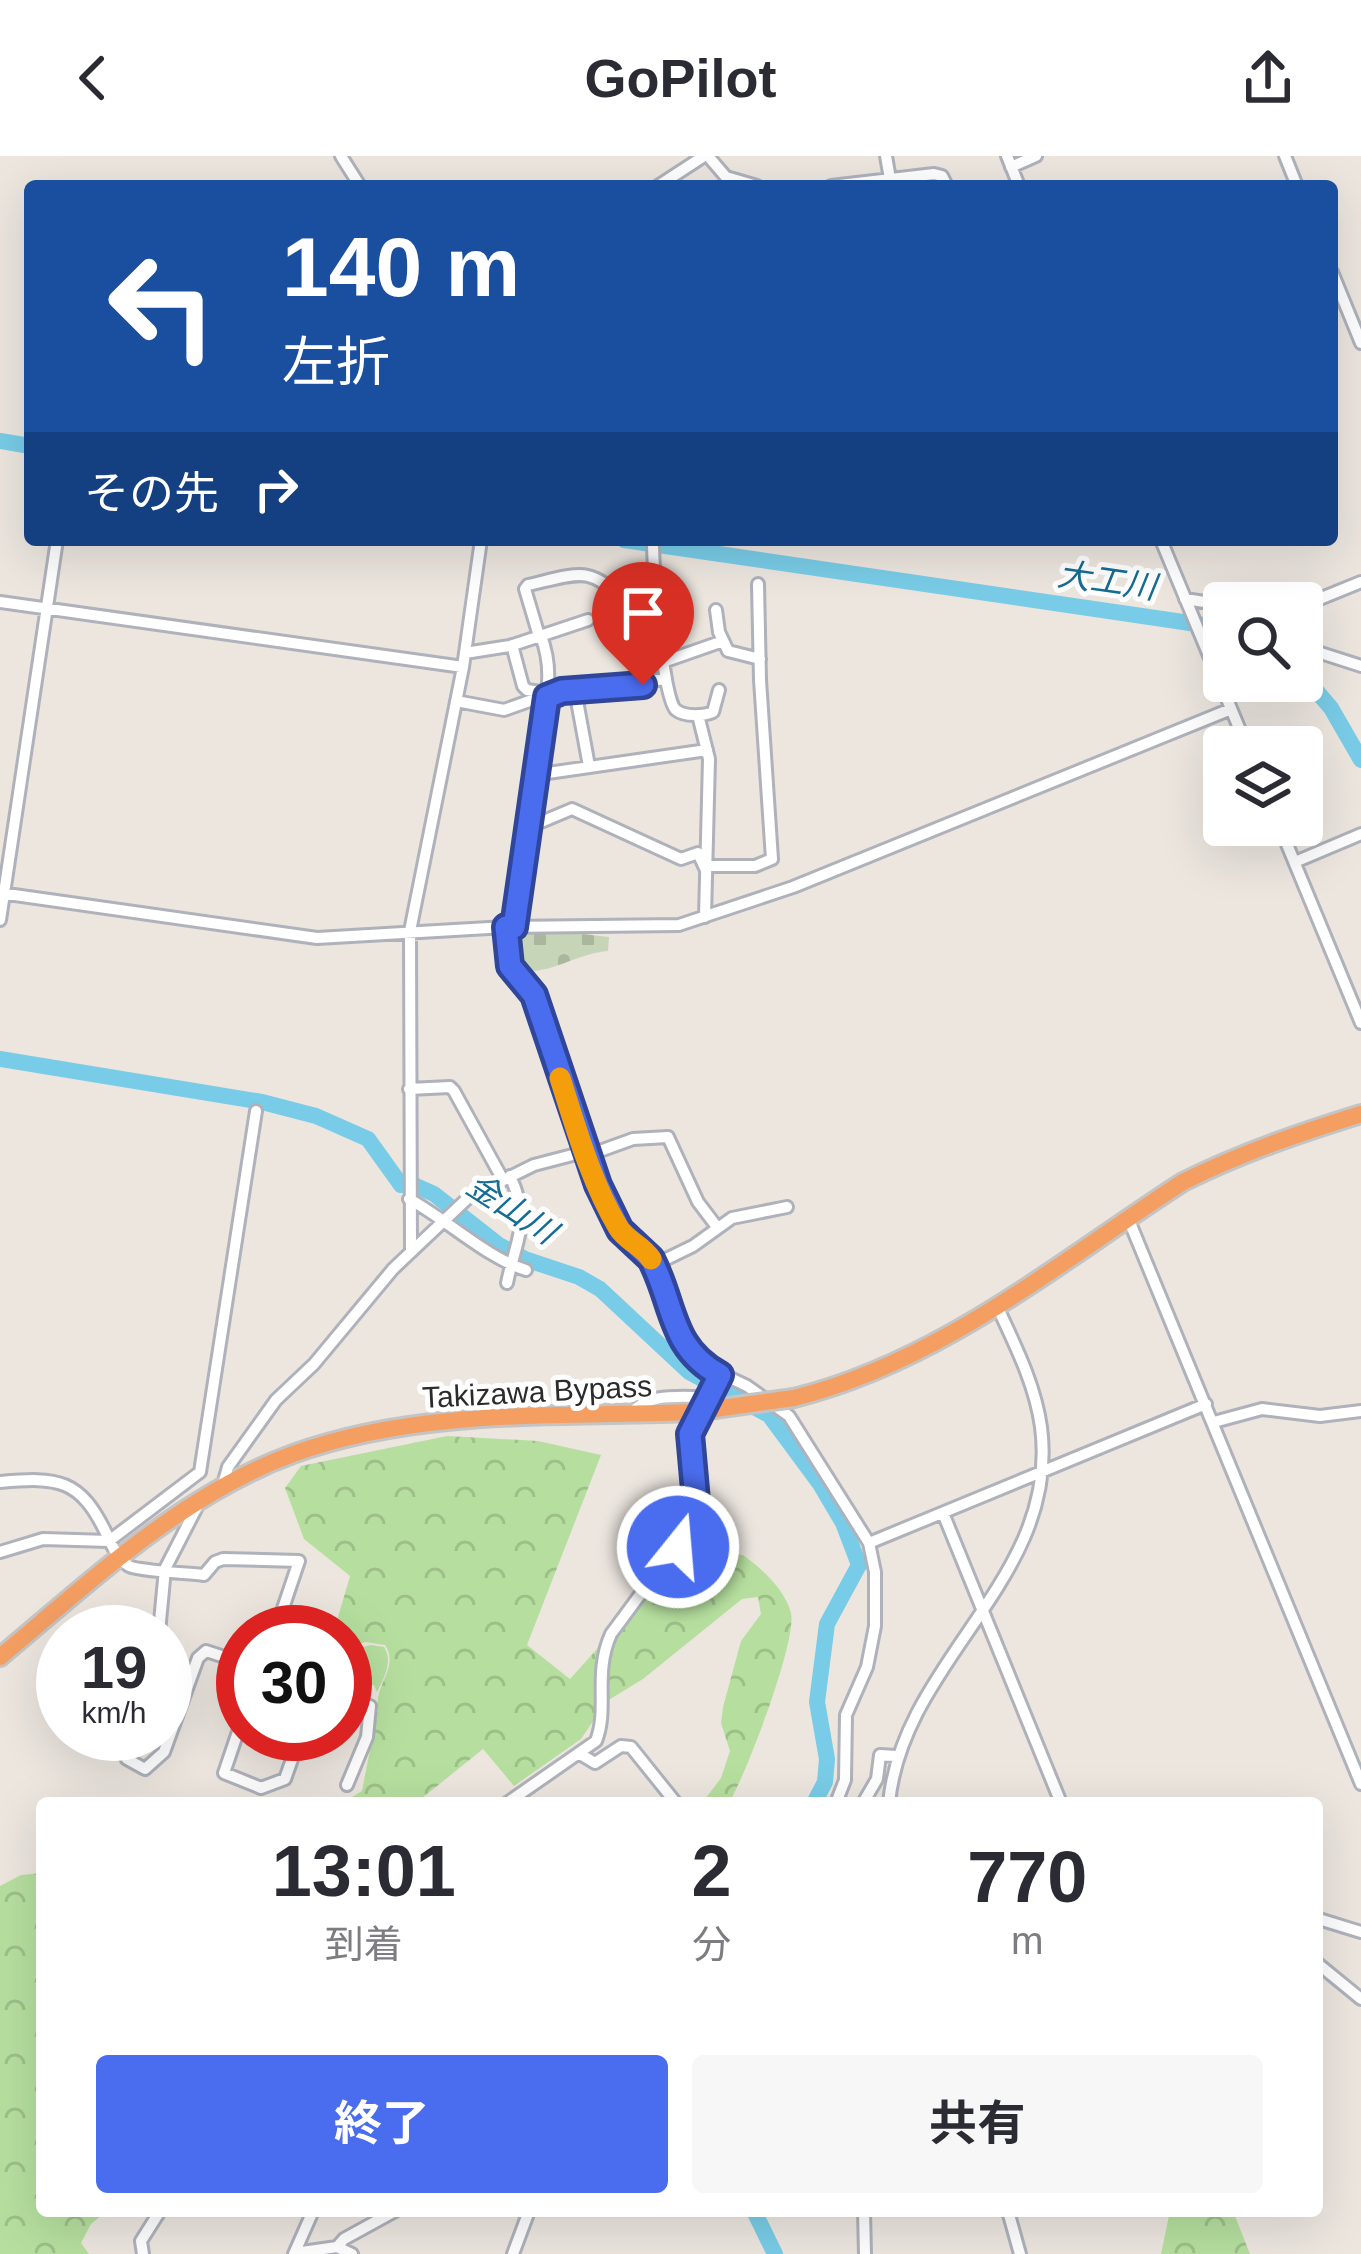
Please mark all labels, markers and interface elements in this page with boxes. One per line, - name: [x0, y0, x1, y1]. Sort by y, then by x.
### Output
- icon: back: [60, 45, 126, 111]
- icon: share: [1235, 45, 1301, 111]
- text: GoPilot: [585, 48, 776, 108]
- text: 140 m: [282, 220, 520, 314]
- icon: left: [84, 228, 240, 384]
- text: 左折: [282, 332, 390, 392]
- icon: right: [243, 456, 309, 522]
- text: その先: [84, 468, 219, 519]
- water label: 大工川: [1055, 555, 1161, 606]
- pin: [592, 562, 694, 685]
- icon: arrive: [610, 580, 676, 646]
- map controls: [1203, 582, 1323, 846]
- button: search: [1203, 582, 1323, 702]
- button: layers: [1203, 726, 1323, 846]
- water label: 金山川: [460, 1166, 566, 1253]
- street label: Takizawa Bypass: [421, 1369, 653, 1414]
- position arrow: [615, 1484, 741, 1610]
- speed limit sign: 30: [216, 1605, 372, 1761]
- text: 19: [81, 1634, 147, 1701]
- text: km/h: [81, 1696, 147, 1729]
- text: 13:01: [272, 1831, 456, 1911]
- text: 2: [691, 1831, 732, 1911]
- text: 770: [967, 1837, 1087, 1917]
- text: m: [1011, 1919, 1043, 1962]
- text: 到着: [325, 1923, 403, 1966]
- text: 分: [692, 1923, 731, 1966]
- button: 終了: [96, 2055, 668, 2193]
- button: 共有: [692, 2055, 1263, 2193]

